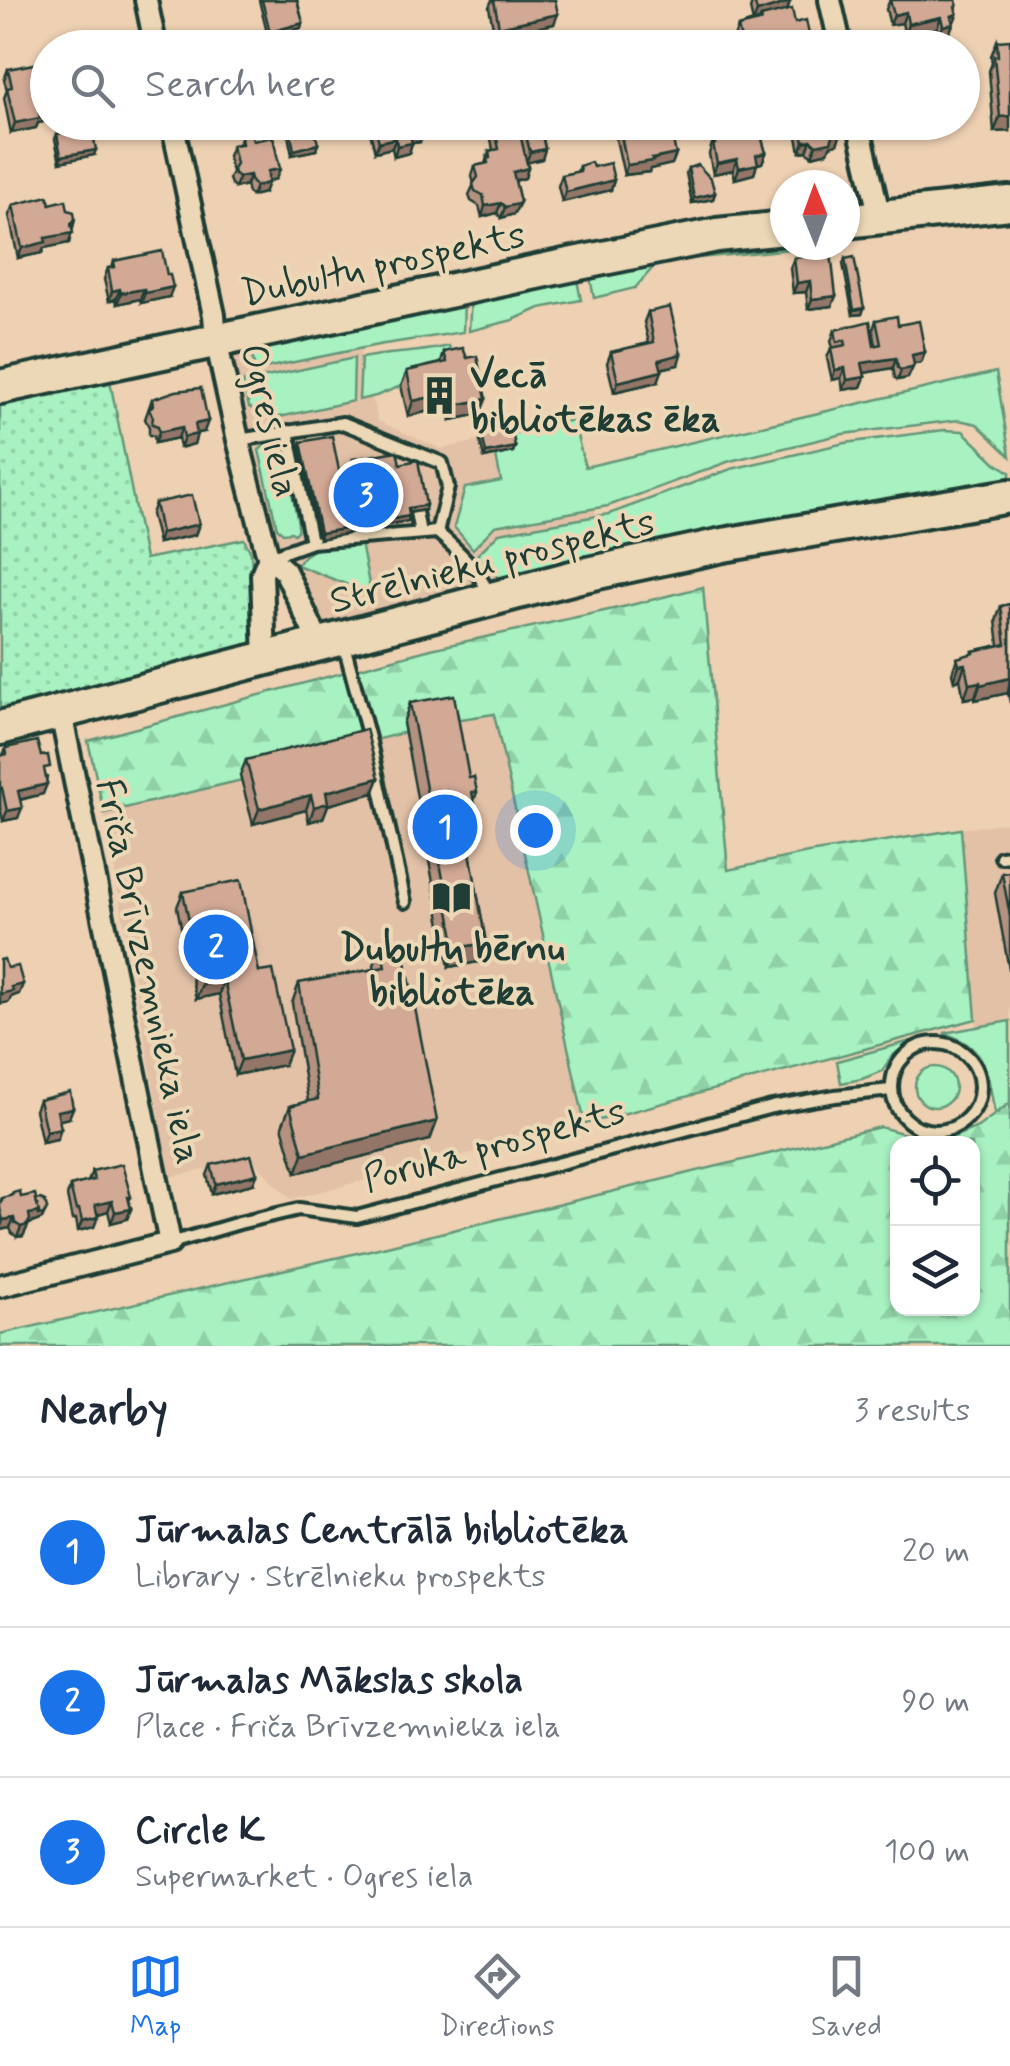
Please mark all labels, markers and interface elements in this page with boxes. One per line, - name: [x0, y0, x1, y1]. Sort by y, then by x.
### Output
- search box: [30, 30, 980, 140]
- icon: search: [65, 58, 120, 113]
- text: Search here: [145, 61, 336, 110]
- north arrow: [770, 170, 860, 260]
- street label: Dubultu prospekts: [237, 211, 530, 319]
- street label: Ogres iela: [227, 339, 310, 502]
- place label: Vecā bibliotēkas ēka: [470, 352, 721, 445]
- building icon: Vecā bibliotēkas ēka: [419, 375, 461, 417]
- pin: 3: [334, 458, 398, 532]
- street label: Strēlnieku prospekts: [325, 498, 660, 627]
- street label: Friča Brīvzemnieka iela: [83, 774, 212, 1169]
- pin: 1: [412, 790, 478, 864]
- your location: [510, 805, 561, 856]
- library icon: Dubultu bērnu bibliotēka: [431, 877, 473, 919]
- pin: 2: [184, 910, 248, 984]
- place label: Dubultu bērnu bibliotēka: [339, 925, 565, 1018]
- street label: Poruka prospekts: [358, 1088, 631, 1205]
- map controls: [890, 1136, 980, 1316]
- button: locate: [890, 1136, 980, 1226]
- button: layers: [890, 1226, 980, 1316]
- text: Nearby: [40, 1384, 168, 1439]
- text: 3 results: [854, 1390, 970, 1432]
- text: Jūrmalas Centrālā bibliotēka: [135, 1507, 629, 1556]
- text: 1: [65, 1531, 80, 1573]
- text: 20 m: [902, 1531, 970, 1573]
- text: Library · Strēlnieku prospekts: [135, 1556, 546, 1598]
- text: Jūrmalas Mākslas skola: [135, 1657, 523, 1706]
- text: 2: [65, 1681, 80, 1723]
- text: 90 m: [902, 1681, 970, 1723]
- text: Place · Friča Brīvzemnieka iela: [135, 1706, 561, 1748]
- text: Circle K: [135, 1807, 265, 1856]
- text: 3: [65, 1831, 80, 1873]
- text: 100 m: [884, 1831, 970, 1873]
- text: Supermarket · Ogres iela: [135, 1856, 473, 1898]
- tab: Map: [128, 1949, 183, 2046]
- tab: Directions: [440, 1949, 555, 2046]
- tab: Saved: [811, 1949, 882, 2046]

